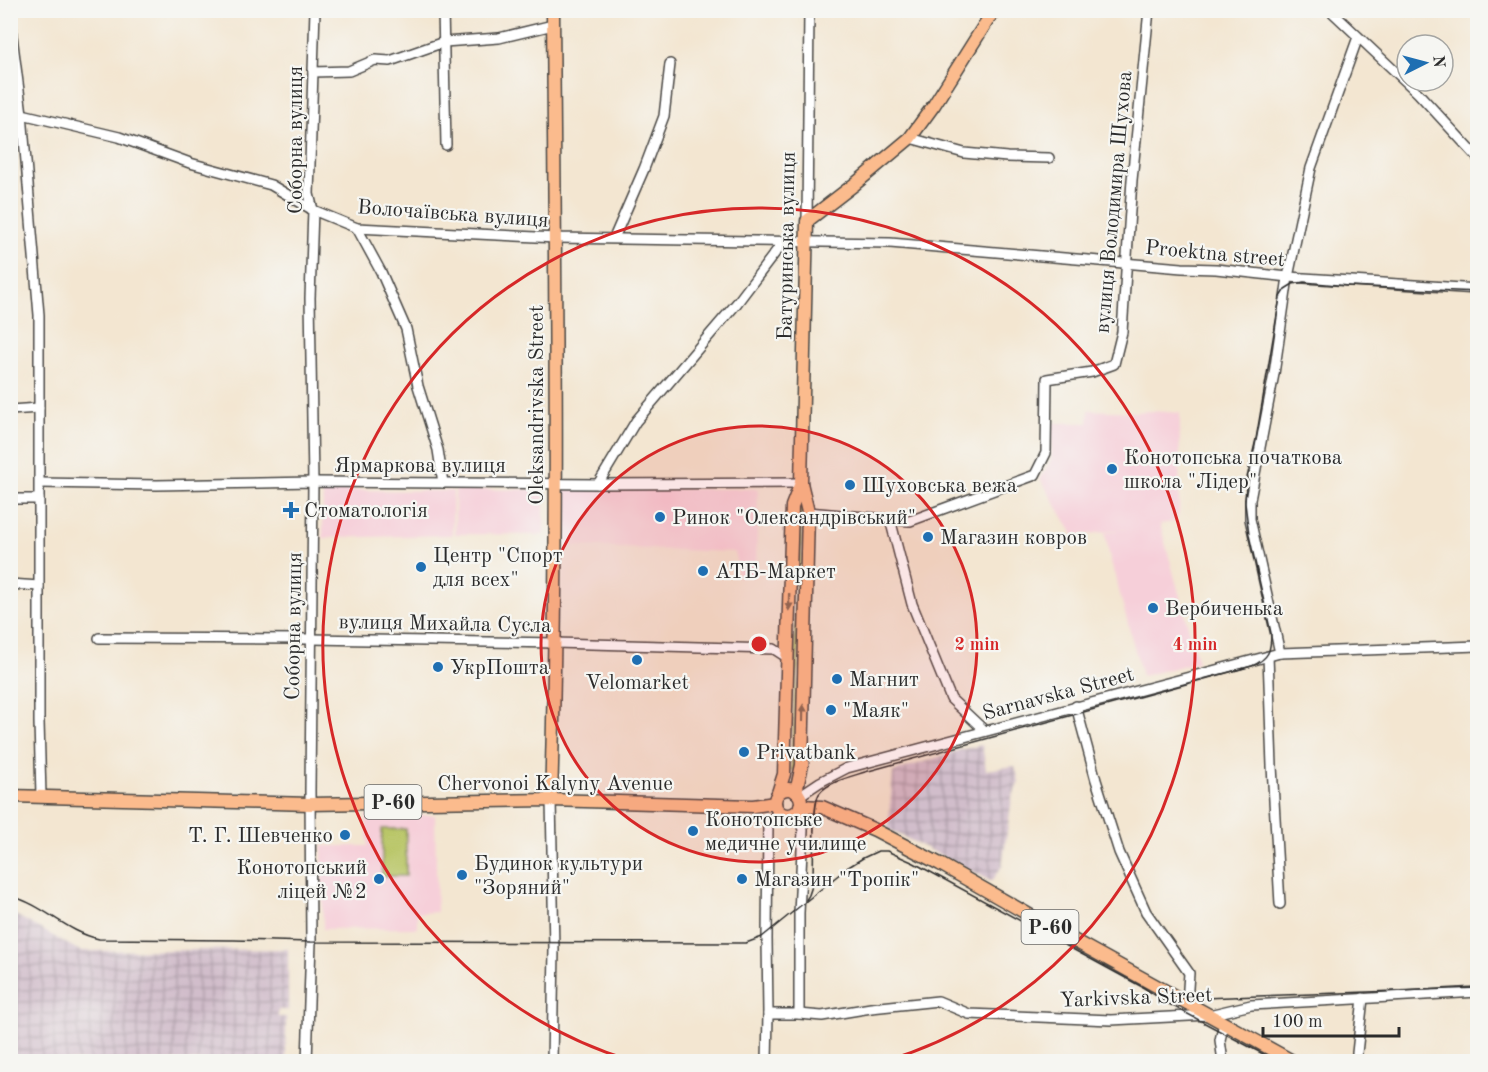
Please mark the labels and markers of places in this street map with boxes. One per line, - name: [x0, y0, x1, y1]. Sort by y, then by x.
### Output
- place label: Конотопська початкова школа "Лідер": [1124, 448, 1342, 493]
- marker: Конотопська початкова школа "Лідер": [1105, 462, 1119, 476]
- place label: Шуховська вежа: [862, 476, 1017, 497]
- marker: Шуховська вежа: [843, 478, 857, 492]
- marker: Стоматологія: [282, 501, 300, 519]
- place label: Стоматологія: [304, 501, 428, 522]
- place label: Ринок "Олександрівський": [672, 508, 916, 529]
- marker: Ринок "Олександрівський": [653, 510, 667, 524]
- place label: Магазин ковров: [940, 528, 1087, 549]
- marker: Магазин ковров: [921, 530, 935, 544]
- place label: Центр "Спорт для всех": [433, 546, 563, 591]
- marker: Центр "Спорт для всех": [414, 560, 428, 574]
- place label: АТБ-Маркет: [715, 562, 836, 583]
- marker: АТБ-Маркет: [696, 564, 710, 578]
- place label: Вербиченька: [1165, 599, 1283, 620]
- marker: Вербиченька: [1146, 601, 1160, 615]
- centre of rings: [749, 634, 769, 654]
- marker: Velomarket: [630, 653, 644, 667]
- place label: УкрПошта: [450, 658, 549, 679]
- marker: УкрПошта: [431, 660, 445, 674]
- place label: Магнит: [849, 670, 919, 691]
- marker: Магнит: [830, 672, 844, 686]
- place label: Velomarket: [585, 673, 689, 694]
- place label: "Маяк": [843, 701, 909, 722]
- marker: "Маяк": [824, 703, 838, 717]
- place label: Privatbank: [756, 743, 856, 764]
- marker: Privatbank: [737, 745, 751, 759]
- place label: Конотопське медичне училище: [705, 810, 866, 855]
- marker: Конотопське медичне училище: [686, 824, 700, 838]
- place label: Т. Г. Шевченко: [188, 826, 333, 847]
- marker: Т. Г. Шевченко: [338, 828, 352, 842]
- place label: Будинок культури "Зоряний": [474, 854, 643, 899]
- place label: Конотопський ліцей №2: [237, 858, 367, 903]
- marker: Будинок культури "Зоряний": [455, 868, 469, 882]
- place label: Магазин "Тропік": [754, 870, 919, 891]
- marker: Конотопський ліцей №2: [372, 872, 386, 886]
- marker: Магазин "Тропік": [735, 872, 749, 886]

